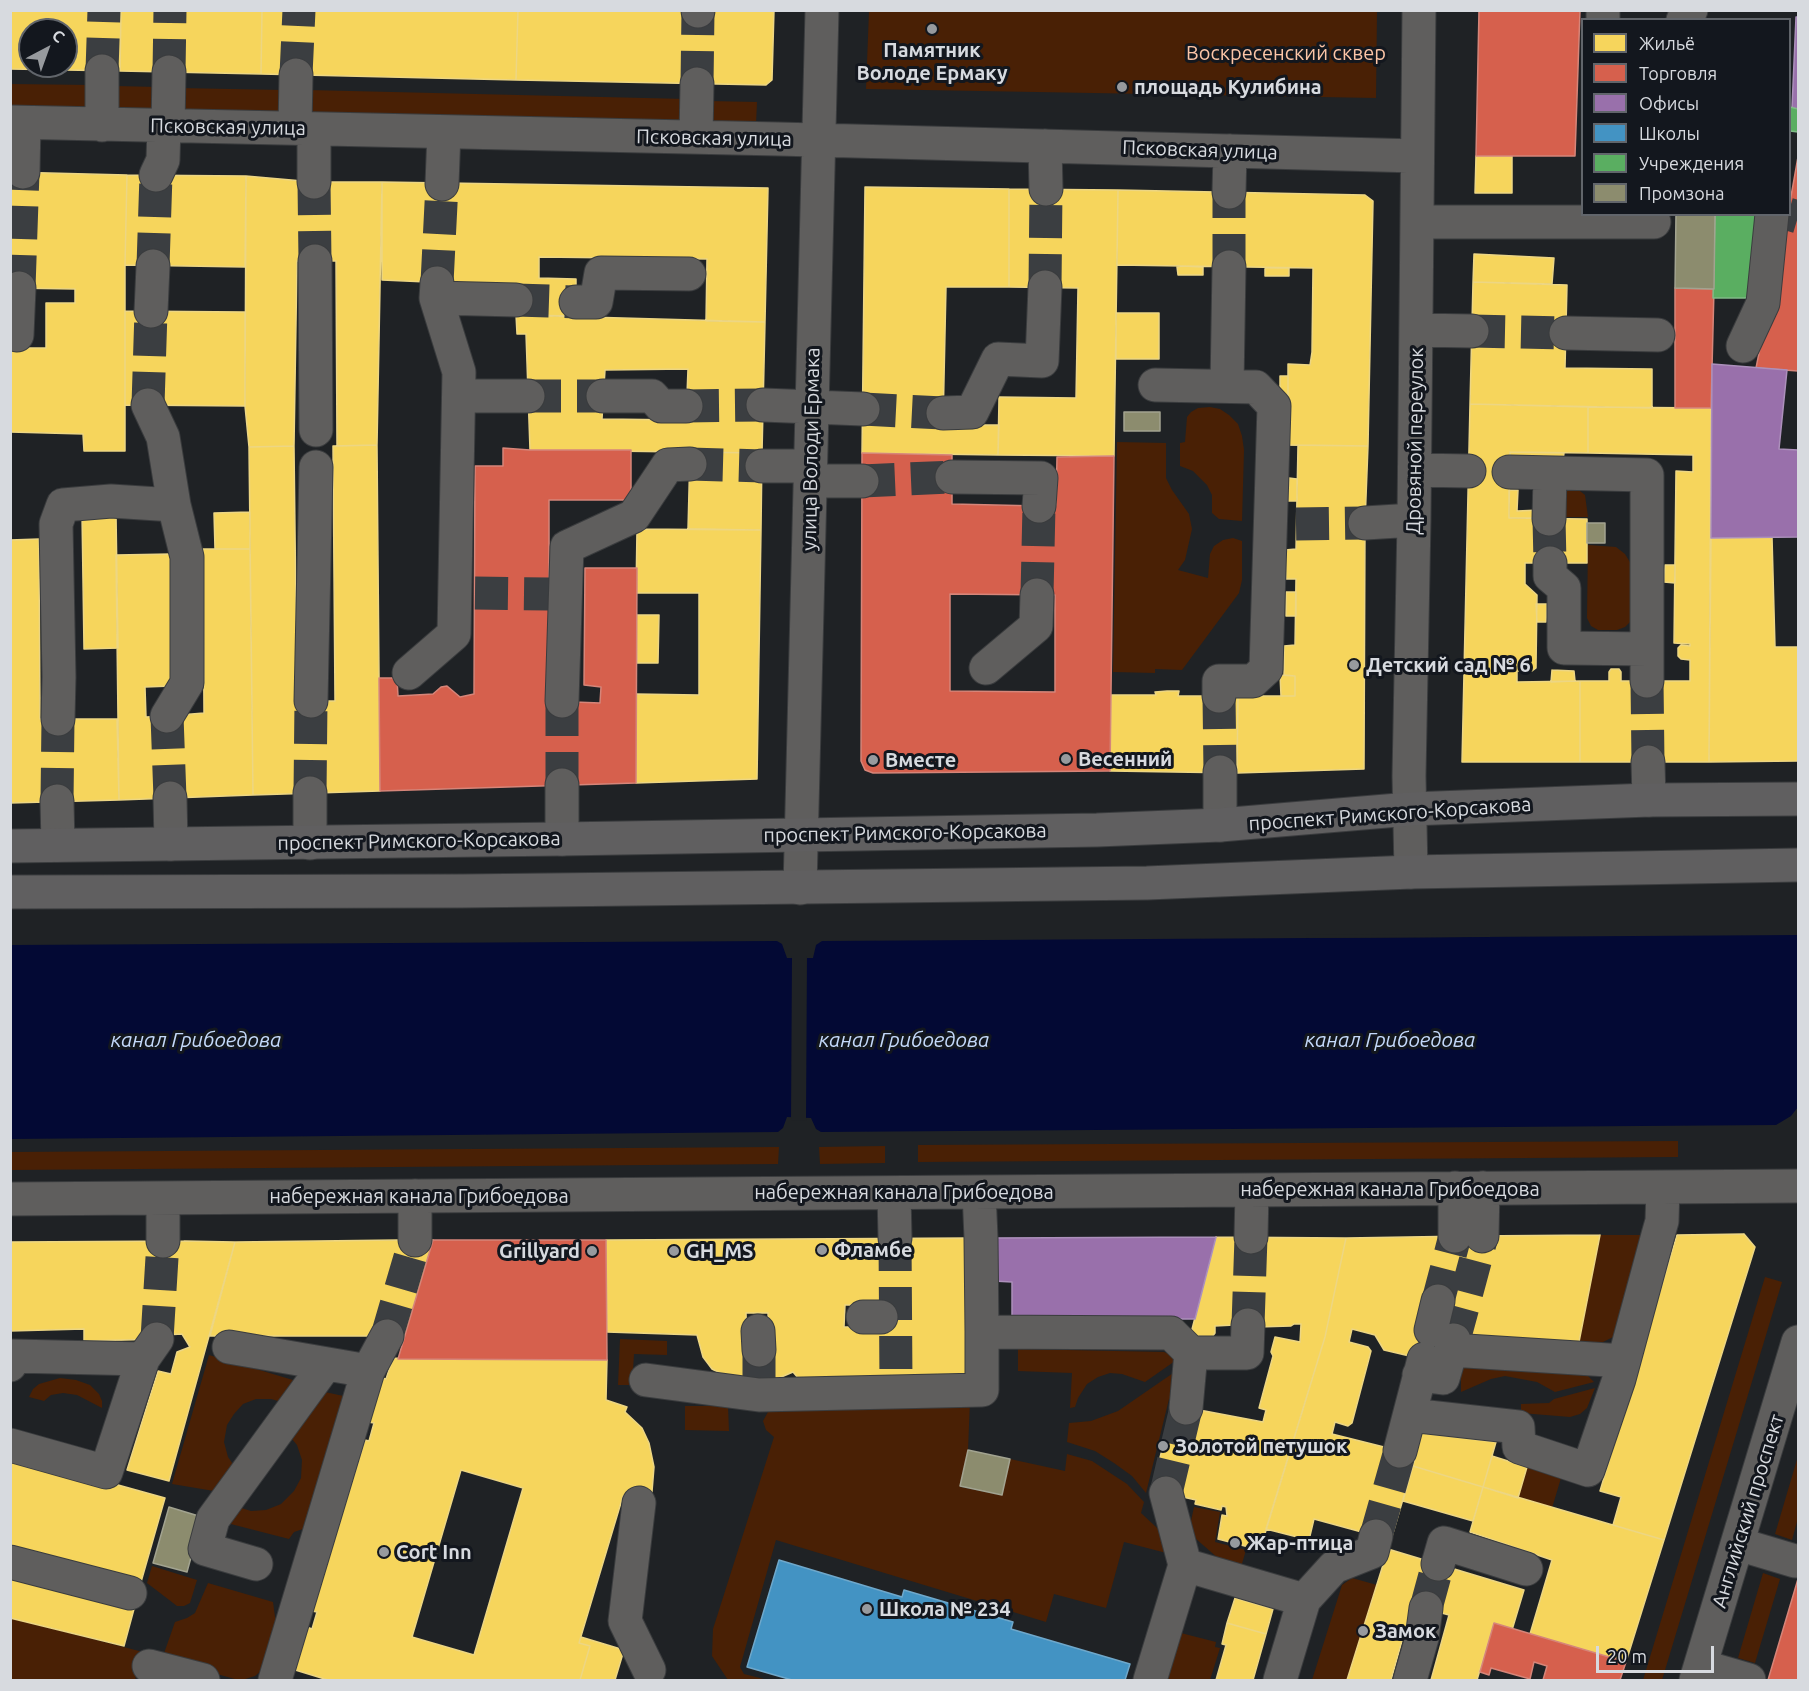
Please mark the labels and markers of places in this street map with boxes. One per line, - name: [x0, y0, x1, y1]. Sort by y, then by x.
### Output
- marker: Памятник Володе Ермаку: [925, 22, 939, 36]
- place label: Памятник Володе Ермаку: [856, 38, 1008, 85]
- place label: площадь Кулибина: [1134, 75, 1322, 99]
- marker: площадь Кулибина: [1115, 80, 1129, 94]
- place label: Детский сад № 6: [1366, 653, 1531, 677]
- marker: Детский сад № 6: [1347, 658, 1361, 672]
- place label: Весенний: [1078, 747, 1172, 771]
- place label: Вместе: [885, 748, 956, 772]
- marker: Весенний: [1059, 752, 1073, 766]
- marker: Вместе: [866, 753, 880, 767]
- place label: Фламбе: [834, 1238, 913, 1262]
- place label: Grillyard: [499, 1239, 580, 1263]
- place label: GH_MS: [686, 1239, 753, 1263]
- marker: Фламбе: [815, 1243, 829, 1257]
- marker: Grillyard: [585, 1244, 599, 1258]
- marker: GH_MS: [667, 1244, 681, 1258]
- place label: Золотой петушок: [1175, 1434, 1347, 1458]
- marker: Золотой петушок: [1156, 1439, 1170, 1453]
- place label: Жар-птица: [1247, 1531, 1353, 1555]
- marker: Жар-птица: [1228, 1536, 1242, 1550]
- place label: Cort Inn: [396, 1540, 472, 1564]
- marker: Cort Inn: [377, 1545, 391, 1559]
- place label: Школа № 234: [879, 1597, 1011, 1621]
- marker: Школа № 234: [860, 1602, 874, 1616]
- place label: Замок: [1375, 1619, 1436, 1643]
- marker: Замок: [1356, 1624, 1370, 1638]

